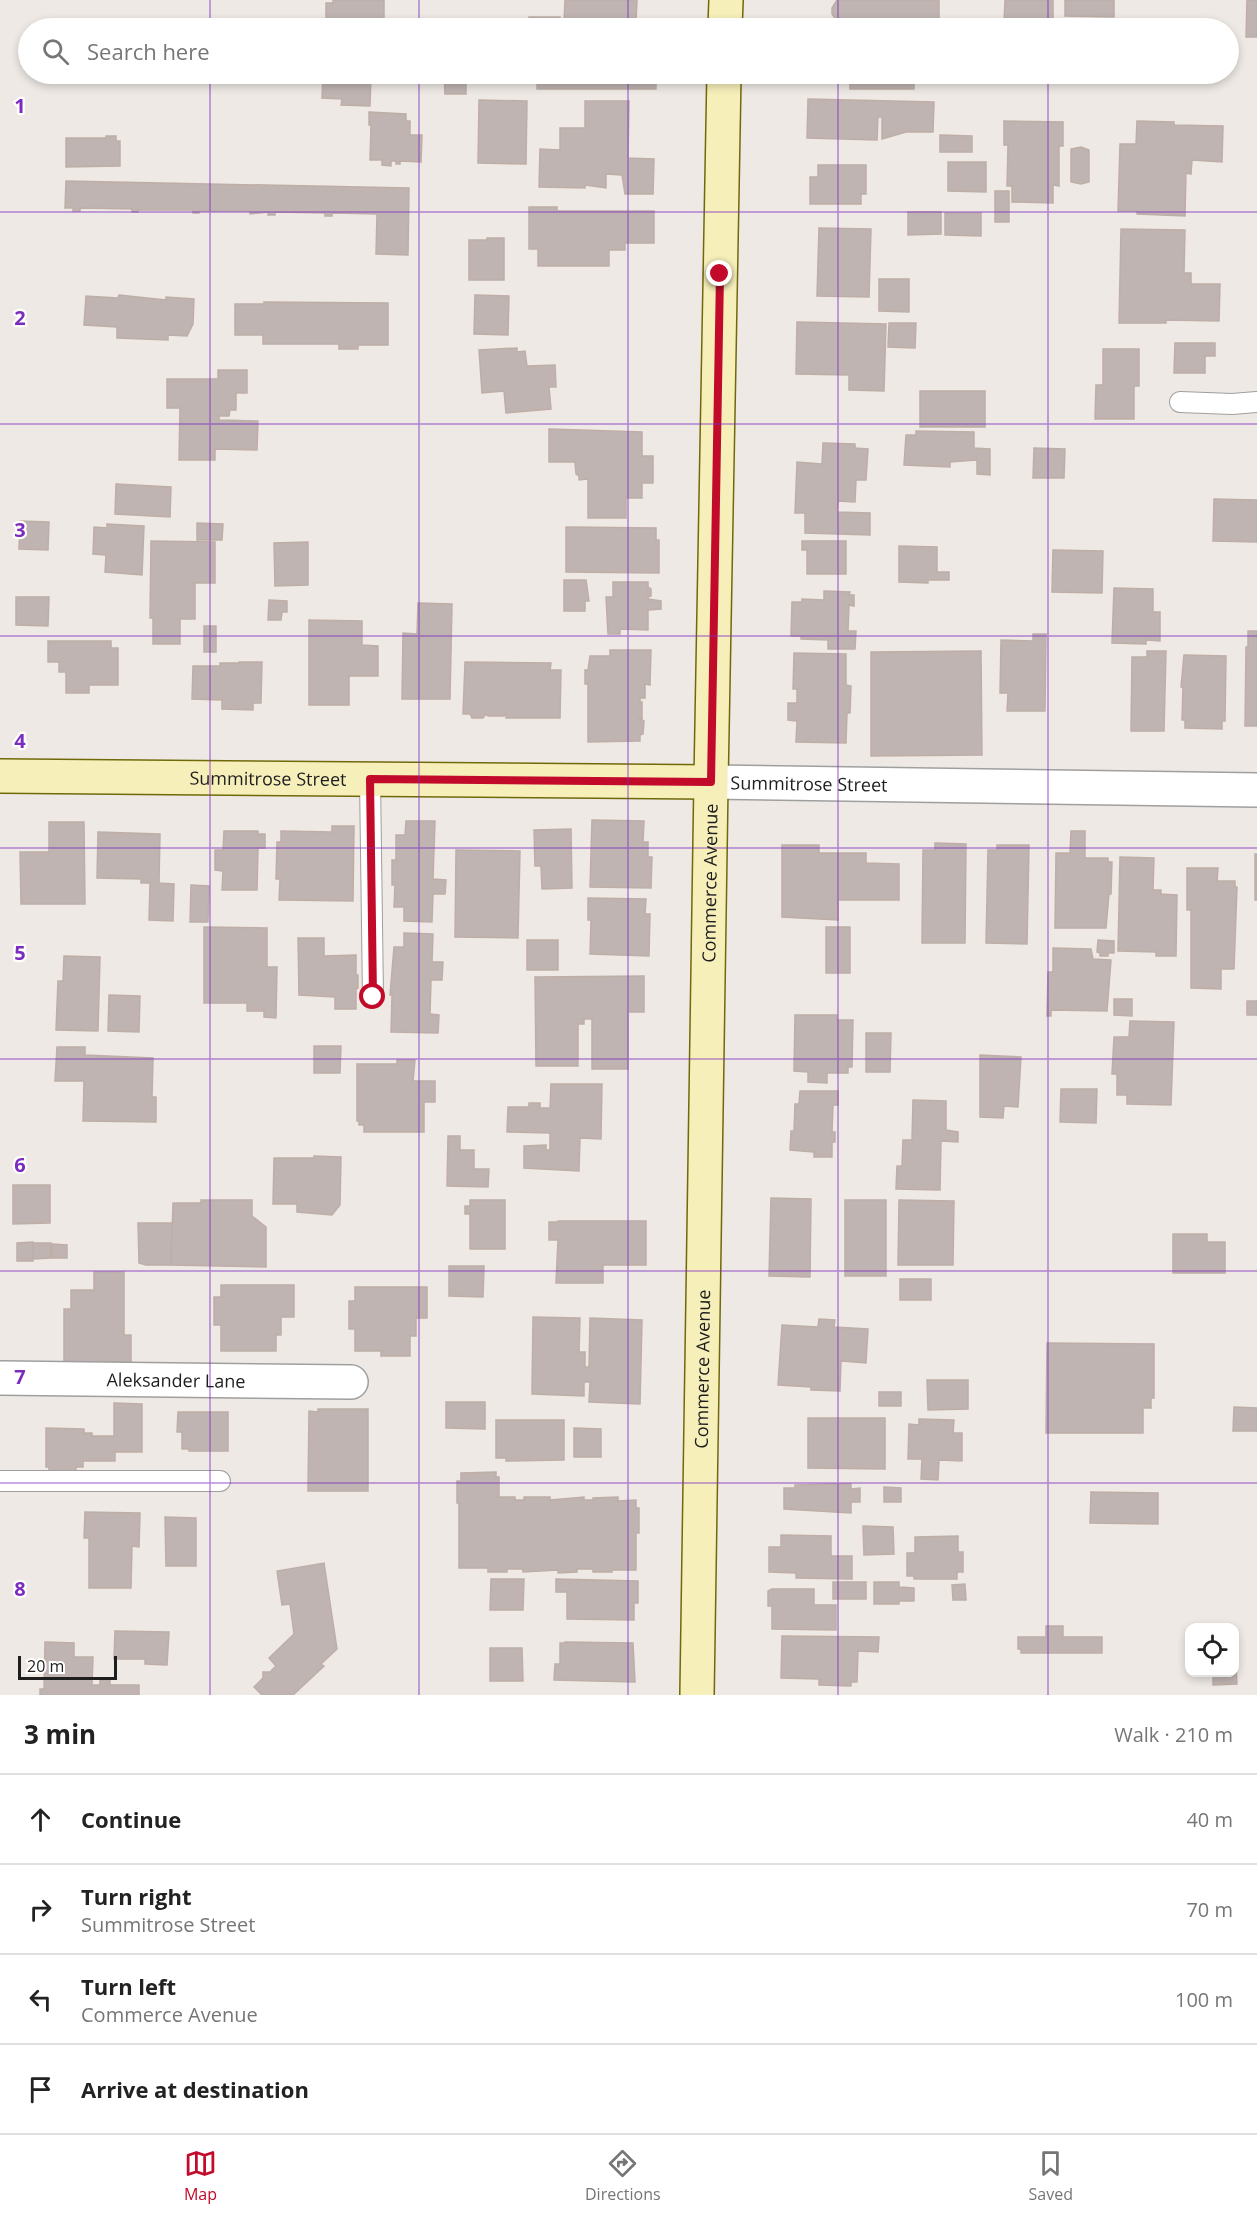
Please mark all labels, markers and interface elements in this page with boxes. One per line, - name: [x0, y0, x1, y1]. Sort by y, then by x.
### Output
- search box: [18, 18, 1239, 84]
- icon: search: [39, 35, 72, 68]
- text: Search here: [87, 36, 210, 66]
- text: 1: [14, 92, 26, 119]
- route end: [706, 260, 732, 286]
- text: 2: [14, 304, 26, 331]
- text: 3: [14, 516, 26, 543]
- text: 4: [14, 727, 26, 754]
- street label: Summitrose Street: [189, 766, 347, 791]
- street label: Summitrose Street: [730, 770, 888, 797]
- street label: Commerce Avenue: [696, 803, 723, 963]
- text: 5: [14, 939, 26, 966]
- route start: [359, 983, 385, 1009]
- text: 6: [14, 1151, 26, 1178]
- street label: Commerce Avenue: [689, 1289, 715, 1449]
- text: 7: [14, 1363, 26, 1390]
- street label: Aleksander Lane: [106, 1367, 246, 1393]
- text: 8: [14, 1575, 26, 1602]
- map controls: [1185, 1623, 1239, 1677]
- button: locate: [1185, 1623, 1239, 1677]
- scale bar: [18, 1653, 117, 1680]
- text: 20 m: [27, 1655, 64, 1677]
- text: 3 min: [24, 1716, 96, 1752]
- text: Walk · 210 m: [1114, 1721, 1233, 1748]
- icon: ahead: [24, 1803, 57, 1836]
- text: Continue: [81, 1804, 181, 1834]
- text: 40 m: [1186, 1806, 1233, 1833]
- text: Turn right: [81, 1881, 192, 1911]
- icon: right: [24, 1893, 57, 1926]
- text: 70 m: [1186, 1896, 1233, 1923]
- text: Summitrose Street: [81, 1911, 255, 1938]
- text: Turn left: [81, 1971, 176, 2001]
- icon: left: [24, 1983, 57, 2016]
- text: 100 m: [1175, 1986, 1233, 2013]
- text: Commerce Avenue: [81, 2001, 258, 2028]
- icon: arrive: [24, 2073, 57, 2106]
- text: Arrive at destination: [81, 2074, 309, 2104]
- tab: Map: [184, 2147, 217, 2205]
- tab: Directions: [585, 2147, 661, 2205]
- tab: Saved: [1029, 2147, 1073, 2205]

